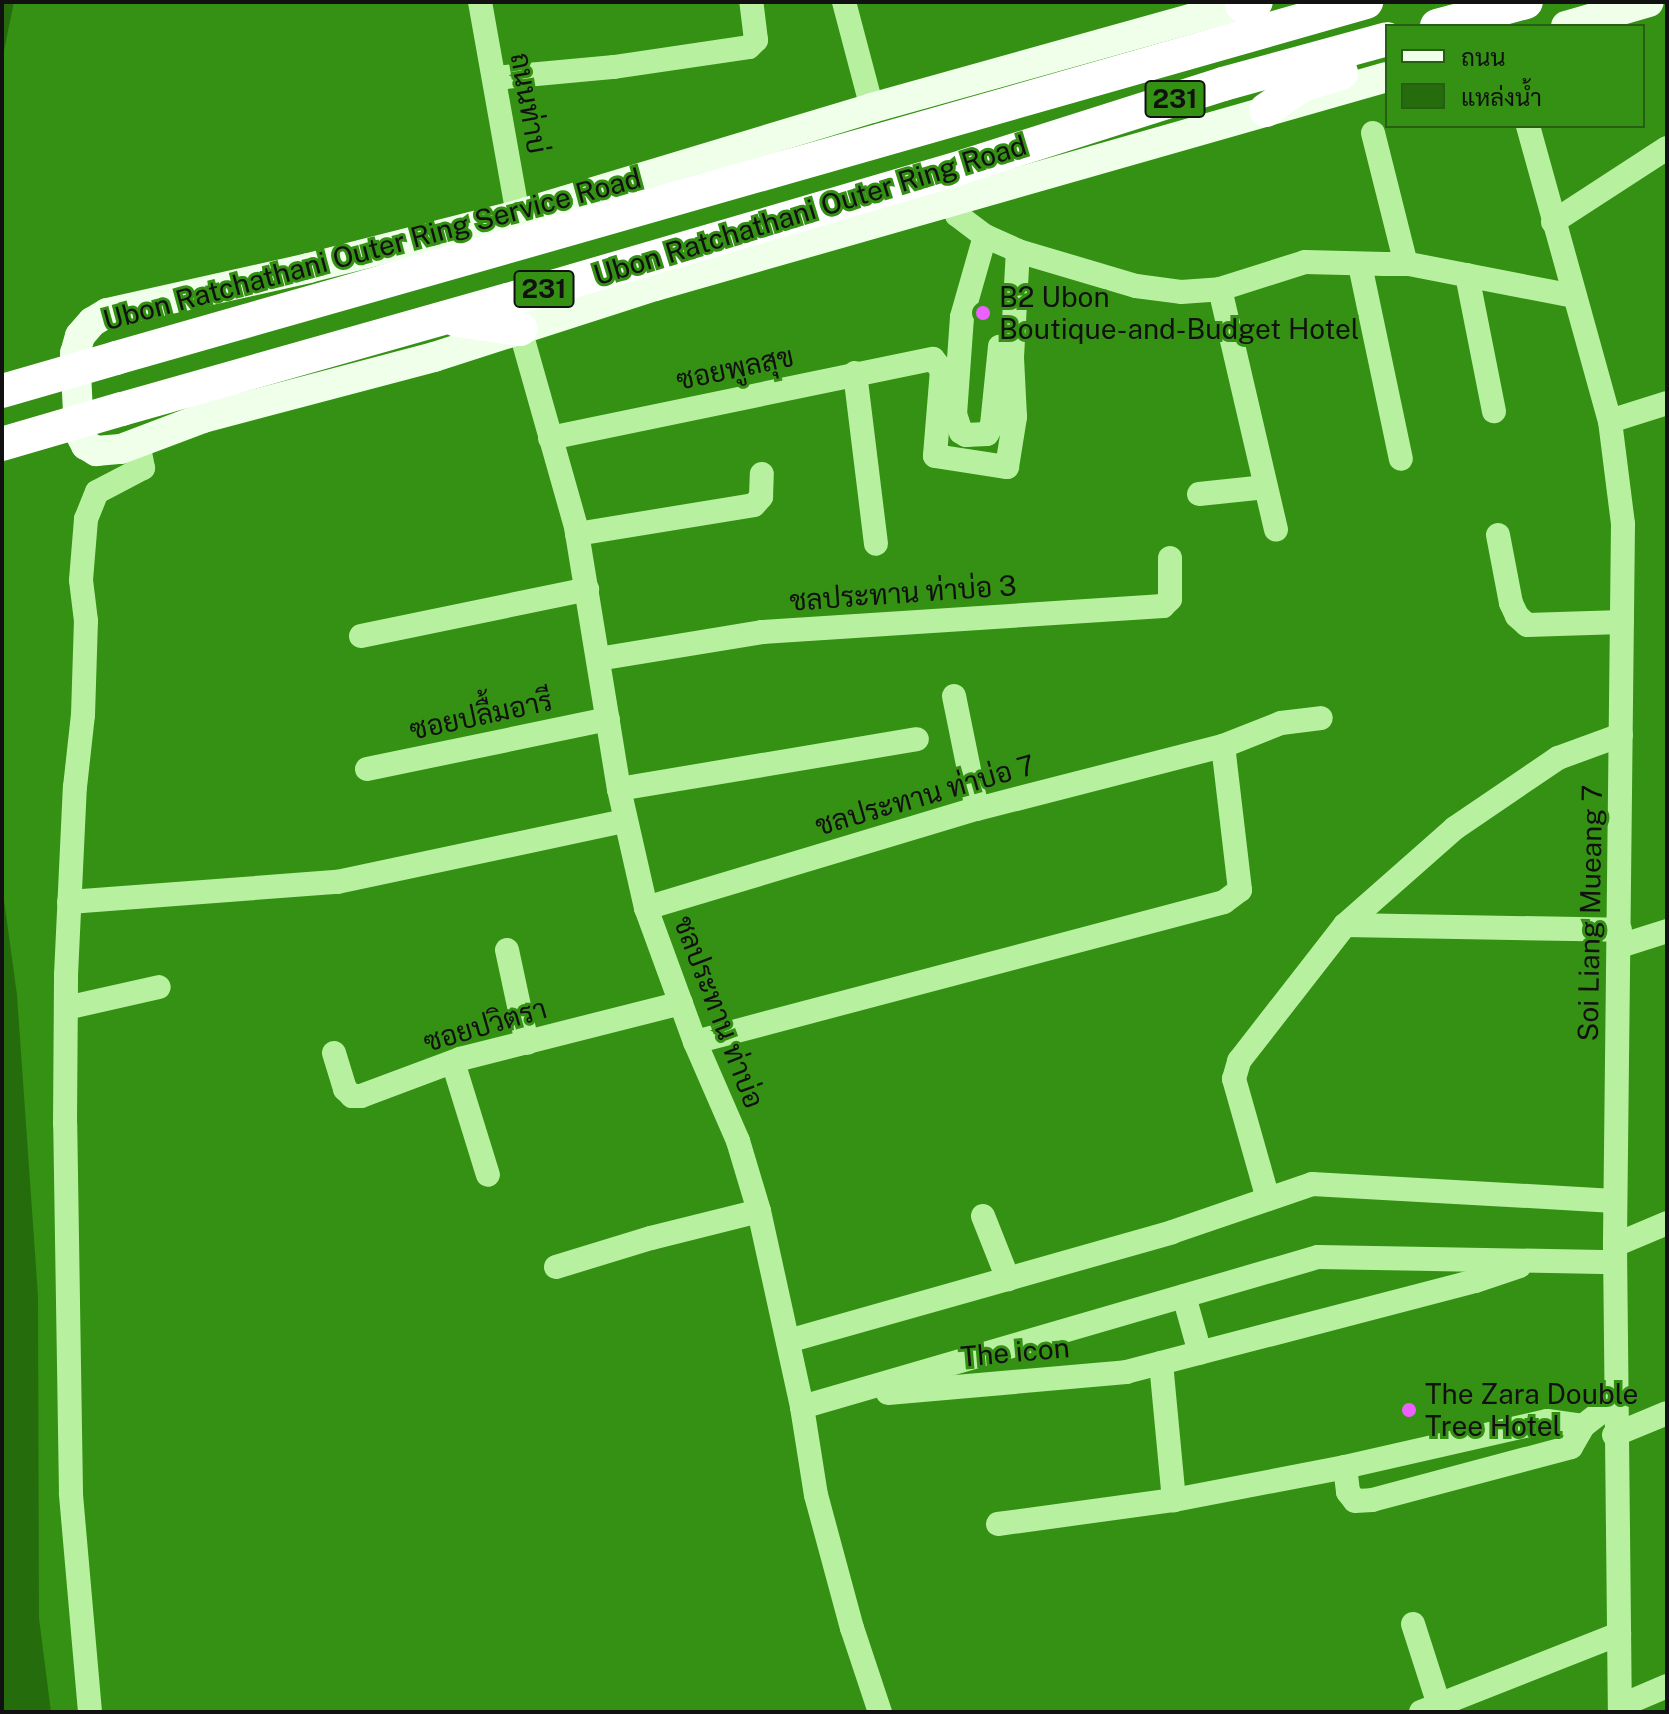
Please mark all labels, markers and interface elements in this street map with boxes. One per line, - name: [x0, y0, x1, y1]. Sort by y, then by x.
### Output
- legend: [1385, 24, 1645, 128]
- text: ถนน: [1461, 43, 1506, 71]
- street label: ถนนท่าบ่: [504, 50, 554, 156]
- road number: 231: [1143, 77, 1207, 121]
- text: แหล่งน้ำ: [1461, 83, 1542, 111]
- street label: Ubon Ratchathani Outer Ring Road: [589, 128, 1031, 292]
- street label: Ubon Ratchathani Outer Ring Service Road: [99, 161, 645, 337]
- road number: 231: [512, 267, 576, 311]
- place label: B2 Ubon Boutique-and-Budget Hotel: [999, 280, 1359, 346]
- marker: B2 Ubon Boutique-and-Budget Hotel: [974, 304, 992, 322]
- street label: ซอยพูลสุข: [673, 339, 797, 397]
- street label: ชลประทาน ท่าบ่อ 3: [788, 568, 1018, 618]
- street label: ซอยปลื้มอารี: [407, 683, 555, 747]
- street label: ชลประทาน ท่าบ่อ 7: [811, 748, 1039, 842]
- street label: Soi Liang Mueang 7: [1571, 784, 1609, 1042]
- street label: ชลประทาน ท่าบ่อ: [667, 911, 771, 1113]
- street label: ซอยปวิตรา: [420, 991, 550, 1059]
- street label: The icon: [959, 1330, 1071, 1374]
- place label: The Zara Double Tree Hotel: [1425, 1377, 1639, 1443]
- marker: The Zara Double Tree Hotel: [1400, 1401, 1418, 1419]

